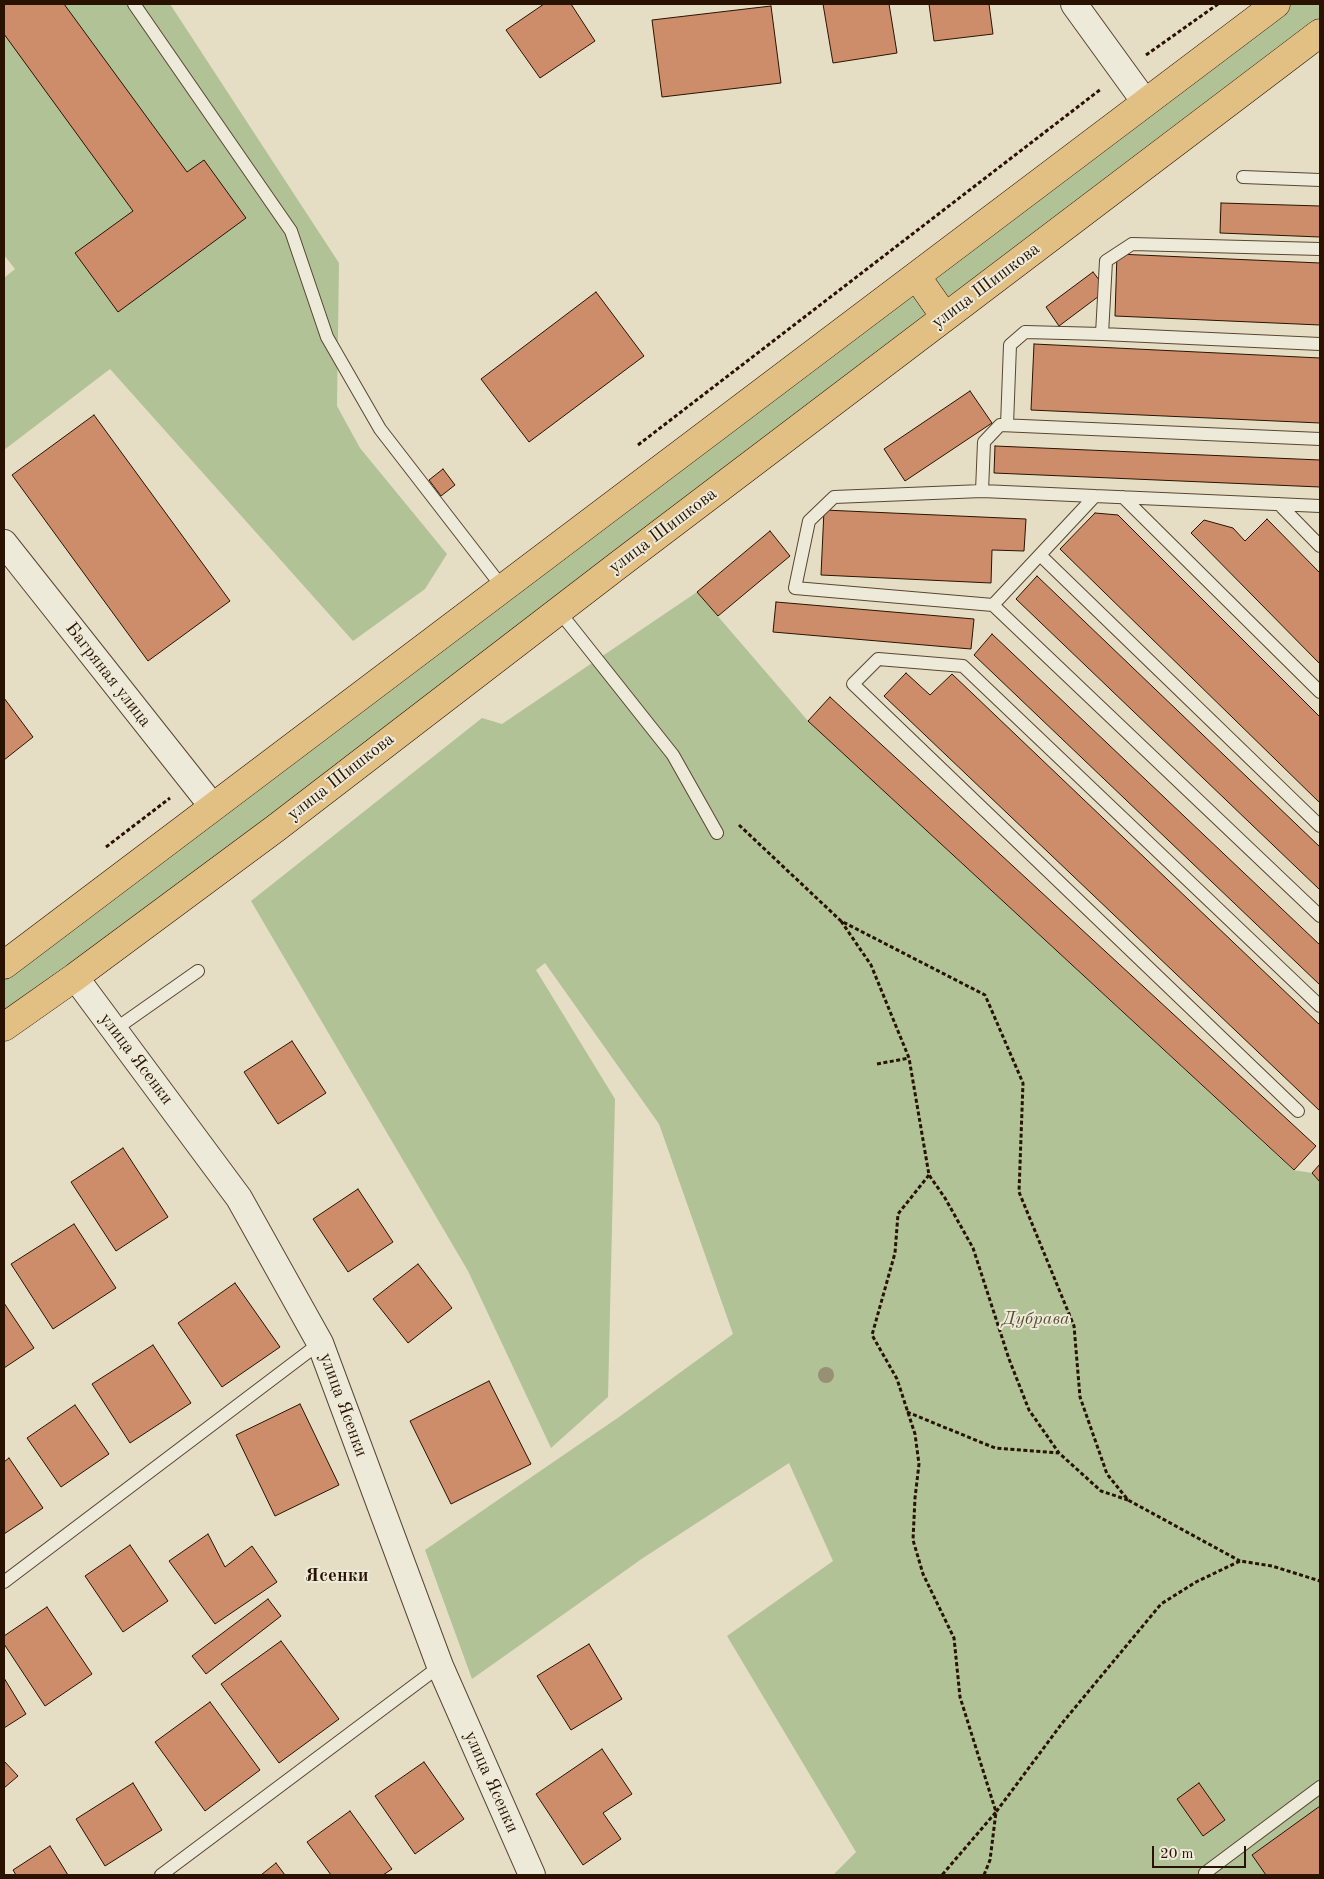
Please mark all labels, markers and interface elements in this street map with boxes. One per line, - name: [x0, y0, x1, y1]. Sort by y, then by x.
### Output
- street label: улица Шишкова: [928, 238, 1044, 334]
- street label: улица Шишкова: [605, 483, 721, 579]
- street label: Багряная улица: [60, 618, 156, 732]
- street label: улица Шишкова: [283, 729, 399, 825]
- street label: улица Ясенки: [94, 1009, 178, 1109]
- park label: Дубрава: [1002, 1308, 1070, 1330]
- street label: улица Ясенки: [314, 1350, 372, 1460]
- district label: Ясенки: [305, 1565, 369, 1587]
- street label: улица Ясенки: [459, 1728, 523, 1836]
- scale bar: [1154, 1836, 1248, 1868]
- text: 20 m: [1160, 1847, 1194, 1862]

